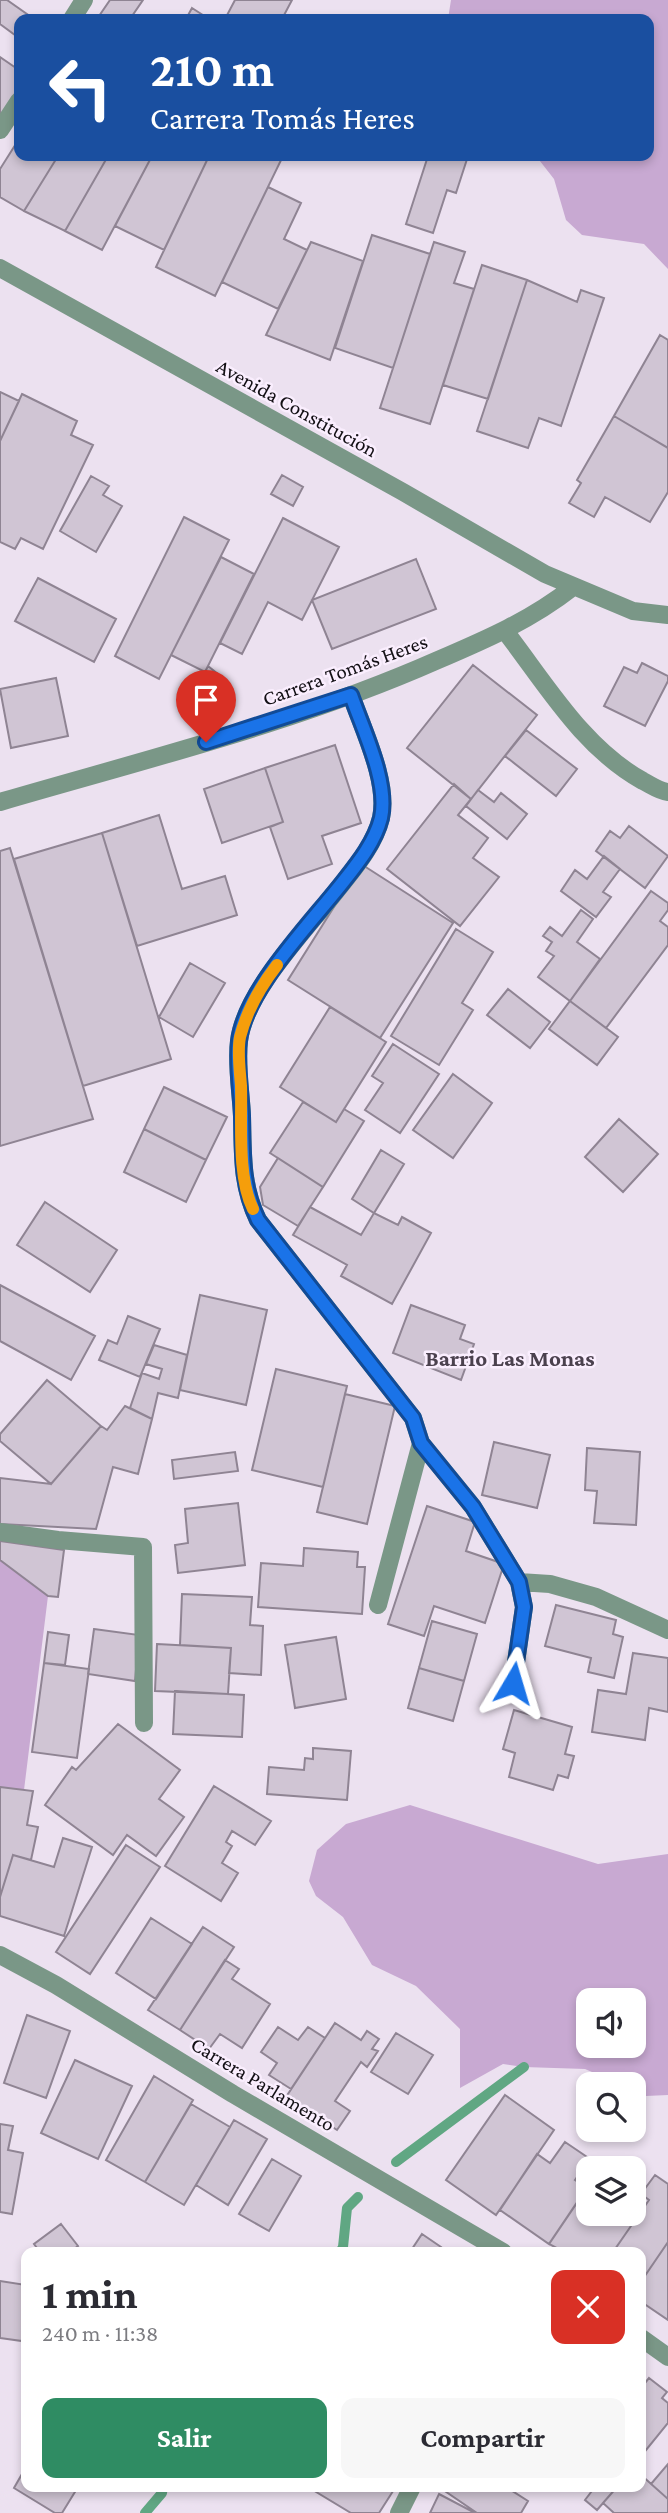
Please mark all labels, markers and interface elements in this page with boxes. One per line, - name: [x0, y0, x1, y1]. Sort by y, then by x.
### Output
- icon: left: [35, 42, 126, 133]
- text: 210 m: [150, 42, 274, 97]
- text: Carrera Tomás Heres: [150, 100, 415, 136]
- street label: Avenida Constitución: [212, 354, 382, 462]
- street label: Carrera Tomás Heres: [259, 629, 431, 711]
- pin: [176, 670, 236, 742]
- icon: arrive: [187, 681, 225, 719]
- district label: Barrio Las Monas: [425, 1345, 595, 1371]
- position arrow: [476, 1646, 550, 1720]
- map controls: [576, 1988, 646, 2226]
- button: sound: [576, 1988, 646, 2058]
- street label: Carrera Parlamento: [187, 2032, 339, 2136]
- button: search: [576, 2072, 646, 2142]
- button: layers: [576, 2156, 646, 2226]
- text: 1 min: [42, 2270, 138, 2317]
- button: close: [551, 2270, 625, 2344]
- text: 240 m · 11:38: [42, 2320, 158, 2346]
- button: Salir: [42, 2398, 327, 2478]
- button: Compartir: [341, 2398, 625, 2478]

